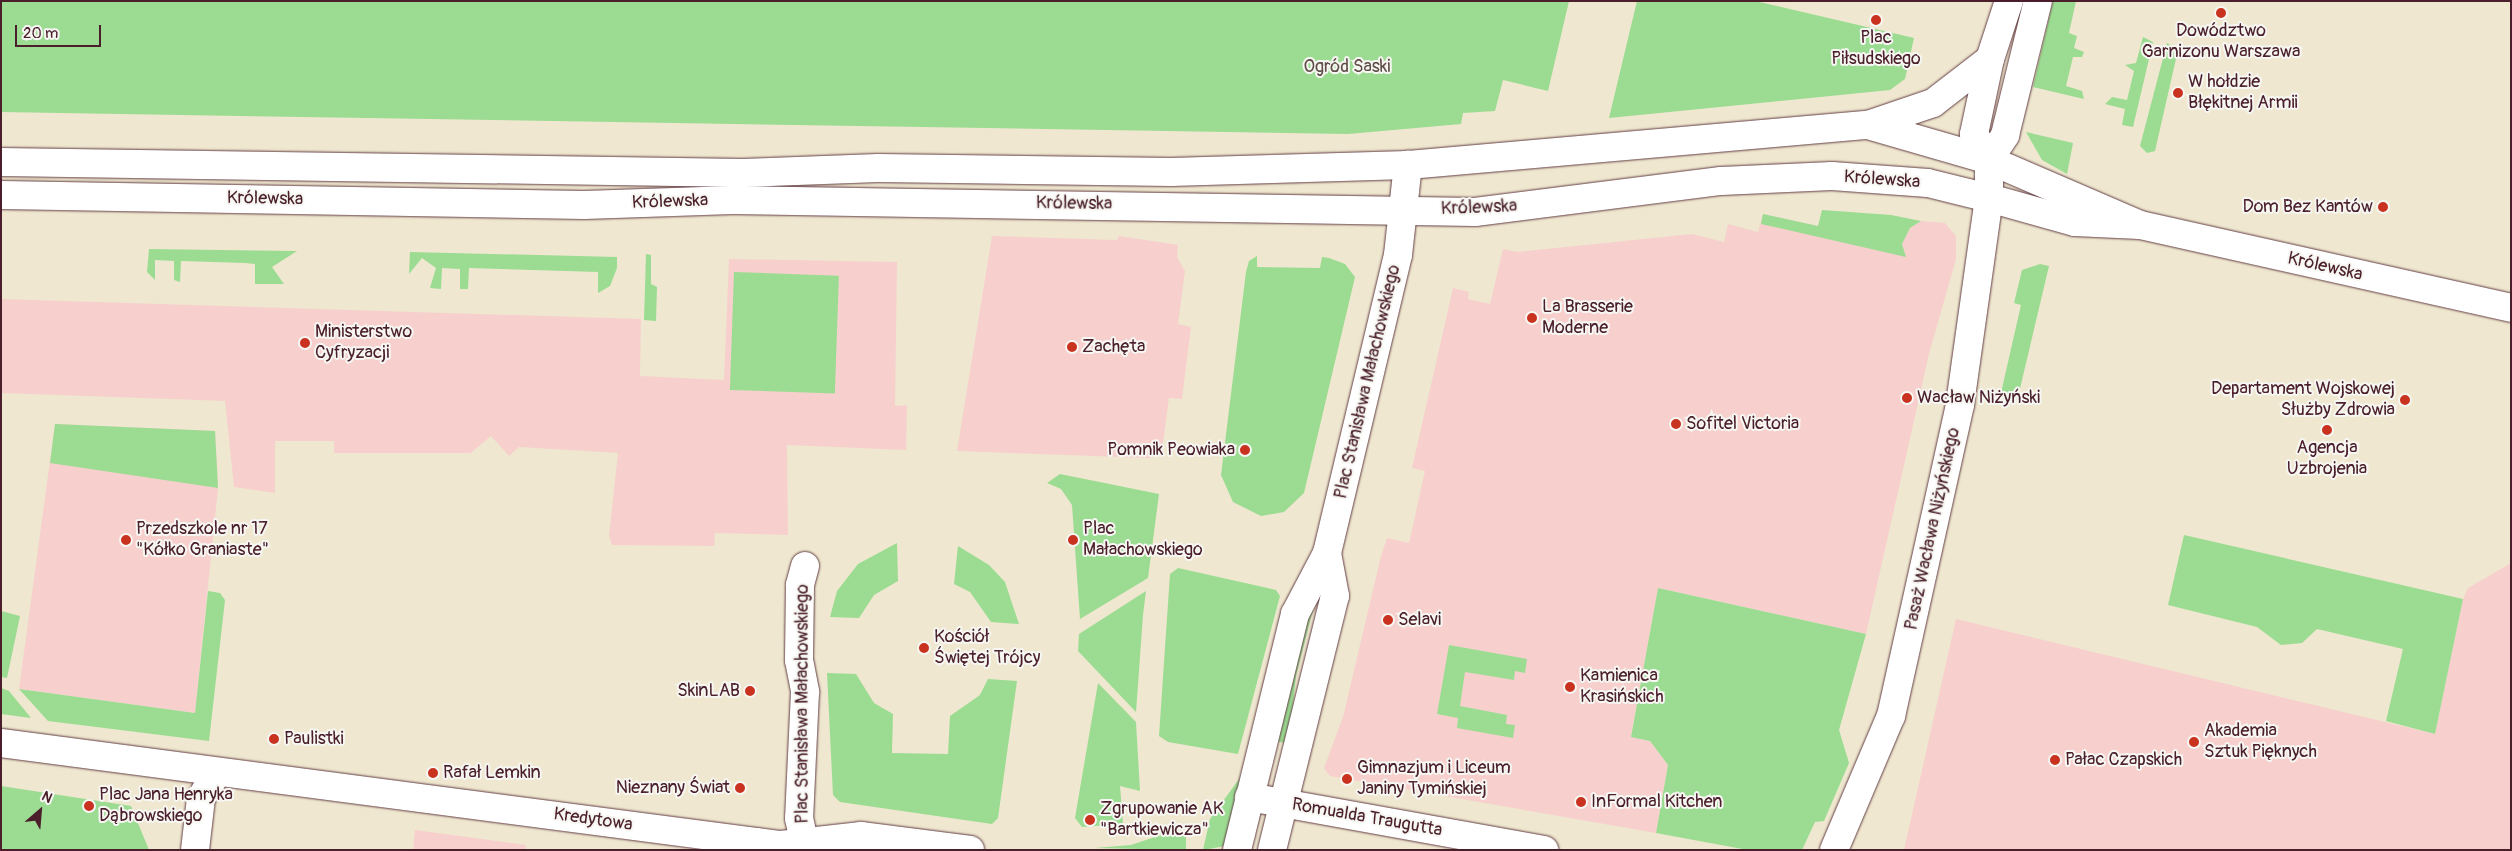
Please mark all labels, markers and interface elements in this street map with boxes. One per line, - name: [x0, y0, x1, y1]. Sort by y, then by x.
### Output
- marker: Dowództwo Garnizonu Warszawa: [2215, 7, 2227, 19]
- marker: Plac Piłsudskiego: [1870, 14, 1882, 26]
- scale bar: [18, 15, 104, 47]
- place label: Dowództwo Garnizonu Warszawa: [2142, 21, 2300, 64]
- text: 20 m: [23, 24, 58, 43]
- place label: Plac Piłsudskiego: [1831, 28, 1921, 70]
- park label: Ogród Saski: [1303, 56, 1391, 78]
- place label: W hołdzie Błękitnej Armii: [2188, 72, 2298, 115]
- marker: W hołdzie Błękitnej Armii: [2172, 87, 2184, 99]
- street label: Królewska: [1843, 167, 1921, 193]
- street label: Królewska: [227, 188, 303, 210]
- street label: Królewska: [631, 190, 709, 214]
- street label: Królewska: [1036, 193, 1112, 215]
- street label: Królewska: [1440, 196, 1518, 220]
- place label: Dom Bez Kantów: [2242, 196, 2373, 218]
- marker: Dom Bez Kantów: [2377, 201, 2389, 213]
- street label: Królewska: [2285, 248, 2365, 286]
- street label: Plac Stanisława Małachowskiego: [1331, 263, 1405, 501]
- place label: La Brasserie Moderne: [1542, 297, 1633, 340]
- marker: La Brasserie Moderne: [1526, 312, 1538, 324]
- place label: Ministerstwo Cyfryzacji: [315, 322, 412, 364]
- place label: Zachęta: [1082, 336, 1145, 358]
- marker: Ministerstwo Cyfryzacji: [299, 337, 311, 349]
- marker: Zachęta: [1066, 341, 1078, 353]
- place label: Departament Wojskowej Służby Zdrowia: [2211, 379, 2395, 422]
- place label: Wacław Niżyński: [1917, 387, 2040, 409]
- marker: Wacław Niżyński: [1901, 392, 1913, 404]
- marker: Departament Wojskowej Służby Zdrowia: [2399, 394, 2411, 406]
- place label: Sofitel Victoria: [1686, 413, 1799, 435]
- marker: Sofitel Victoria: [1670, 418, 1682, 430]
- marker: Agencja Uzbrojenia: [2321, 424, 2333, 436]
- street label: Pasaż Wacława Niżyńskiego: [1901, 426, 1965, 632]
- place label: Agencja Uzbrojenia: [2287, 438, 2367, 480]
- place label: Pomnik Peowiaka: [1107, 439, 1235, 461]
- marker: Pomnik Peowiaka: [1239, 444, 1251, 456]
- place label: Przedszkole nr 17 "Kółko Graniaste": [136, 519, 269, 562]
- place label: Plac Małachowskiego: [1083, 519, 1203, 562]
- marker: Przedszkole nr 17 "Kółko Graniaste": [120, 534, 132, 546]
- marker: Plac Małachowskiego: [1067, 534, 1079, 546]
- street label: Plac Stanisława Małachowskiego: [792, 584, 814, 824]
- place label: Selavi: [1398, 609, 1441, 631]
- marker: Selavi: [1382, 614, 1394, 626]
- place label: Kościół Świętej Trójcy: [934, 627, 1040, 670]
- marker: Kościół Świętej Trójcy: [918, 642, 930, 654]
- place label: Kamienica Krasińskich: [1580, 666, 1664, 709]
- place label: SkinLAB: [677, 680, 740, 702]
- marker: Kamienica Krasińskich: [1564, 681, 1576, 693]
- marker: SkinLAB: [744, 685, 756, 697]
- place label: Akademia Sztuk Pięknych: [2204, 721, 2317, 764]
- place label: Paulistki: [284, 728, 344, 750]
- marker: Paulistki: [268, 733, 280, 745]
- marker: Akademia Sztuk Pięknych: [2188, 736, 2200, 748]
- place label: Pałac Czapskich: [2065, 749, 2182, 771]
- marker: Pałac Czapskich: [2049, 754, 2061, 766]
- place label: Gimnazjum i Liceum Janiny Tymińskiej: [1357, 758, 1511, 801]
- place label: Rafał Lemkin: [443, 762, 541, 784]
- marker: Rafał Lemkin: [427, 767, 439, 779]
- marker: Gimnazjum i Liceum Janiny Tymińskiej: [1341, 773, 1353, 785]
- place label: Nieznany Świat: [616, 777, 730, 799]
- marker: Nieznany Świat: [734, 782, 746, 794]
- place label: Plac Jana Henryka Dąbrowskiego: [99, 785, 233, 828]
- north arrow: [15, 786, 65, 836]
- text: N: [39, 787, 55, 807]
- place label: InFormal Kitchen: [1591, 791, 1722, 813]
- street label: Romualda Traugutta: [1290, 794, 1444, 842]
- marker: InFormal Kitchen: [1575, 796, 1587, 808]
- place label: Zgrupowanie AK "Bartkiewicza": [1100, 799, 1223, 842]
- marker: Plac Jana Henryka Dąbrowskiego: [83, 800, 95, 812]
- street label: Kredytowa: [552, 804, 634, 836]
- marker: Zgrupowanie AK "Bartkiewicza": [1084, 814, 1096, 826]

